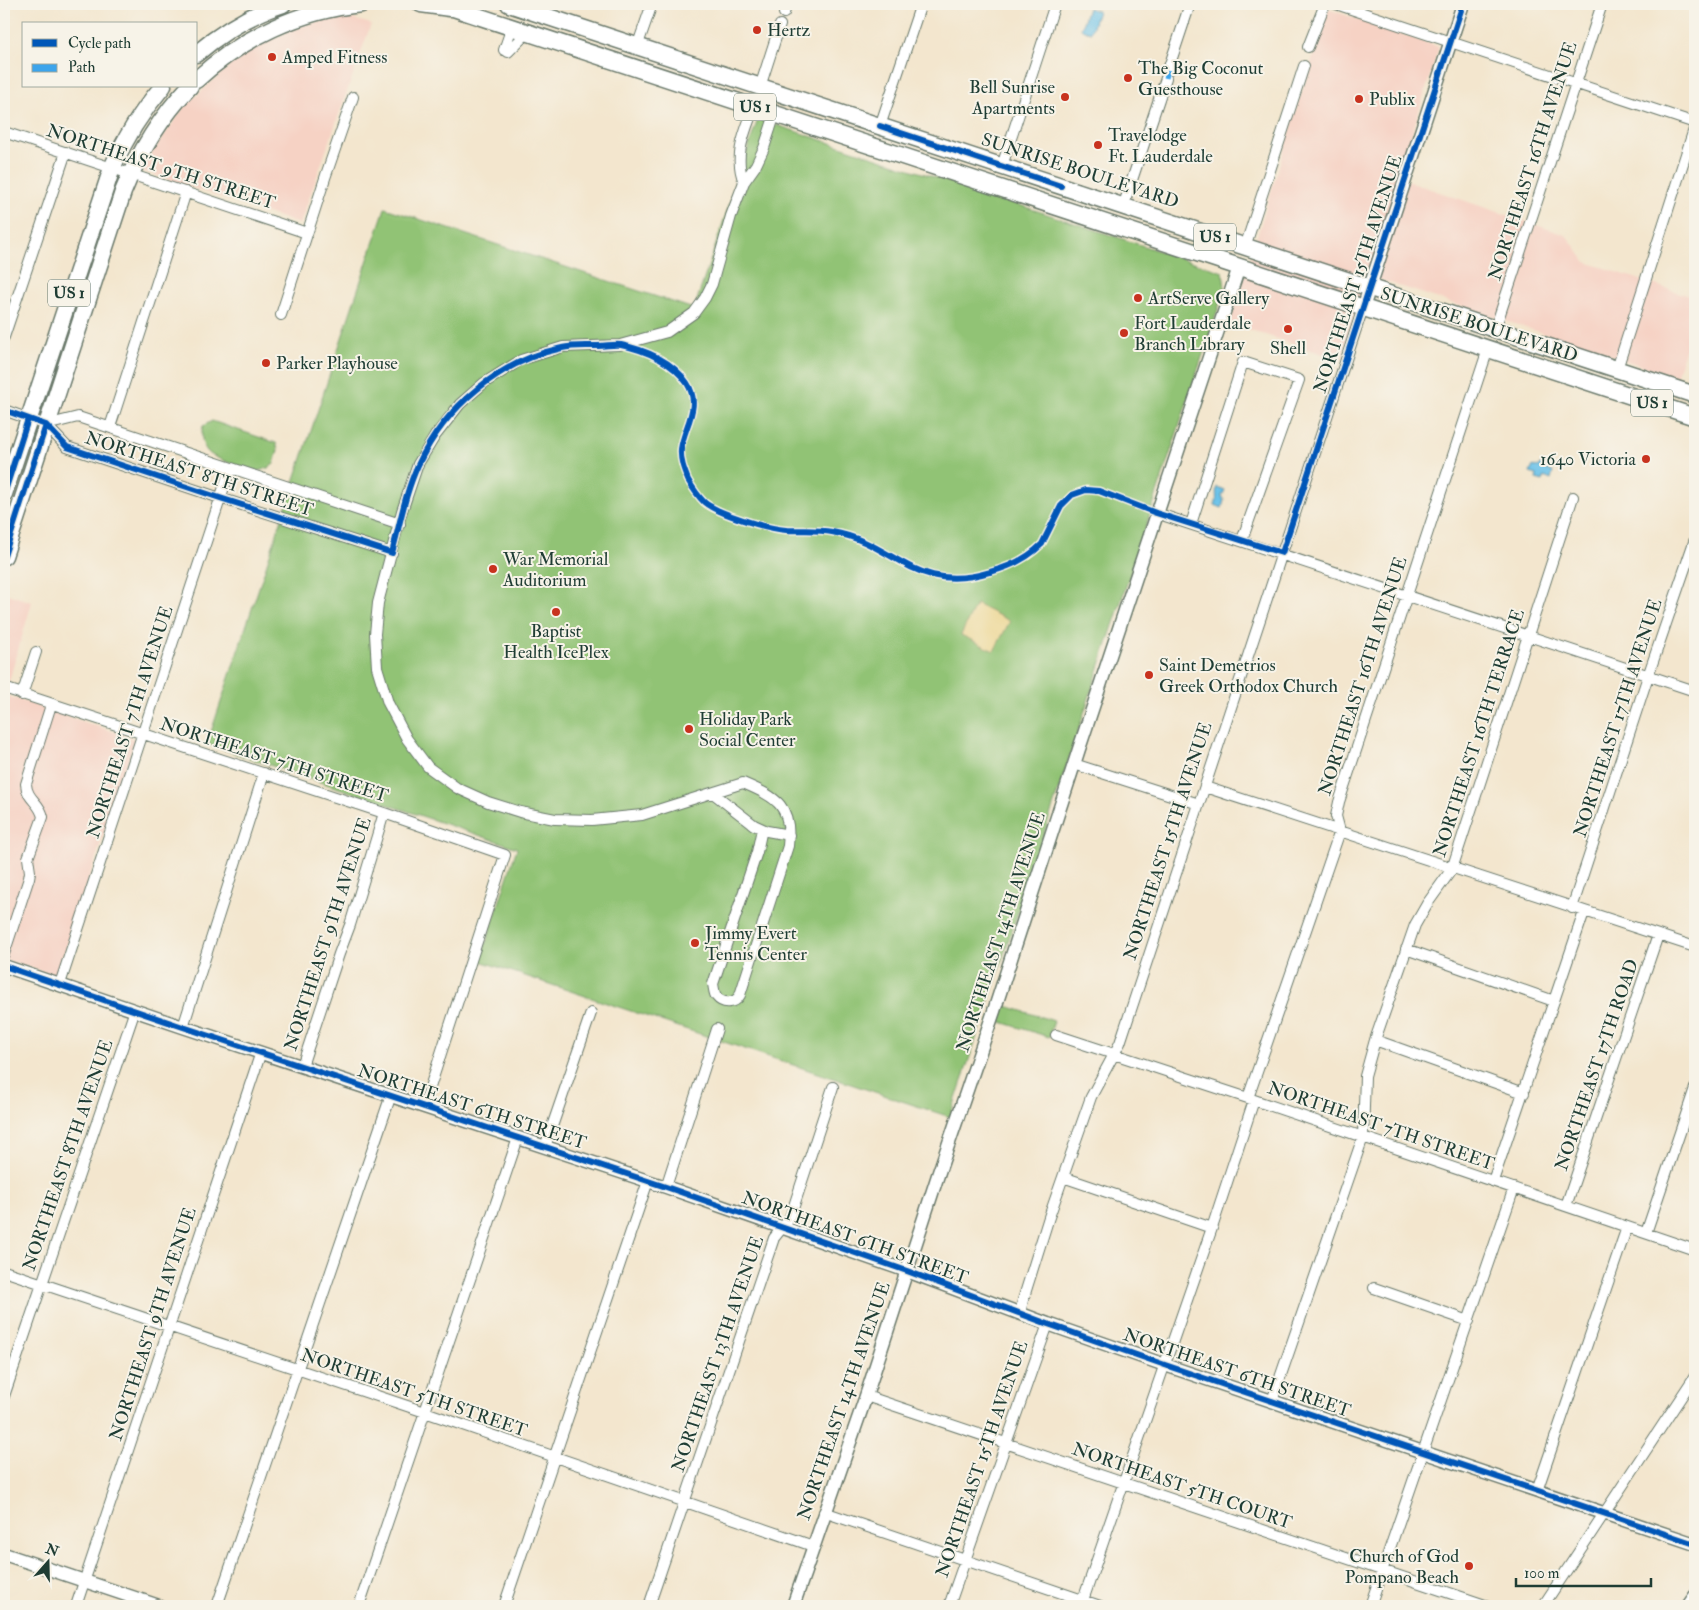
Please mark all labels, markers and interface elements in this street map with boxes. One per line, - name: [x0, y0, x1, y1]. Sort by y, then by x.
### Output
- place label: Hertz: [767, 19, 811, 42]
- legend: [22, 22, 198, 88]
- marker: Hertz: [751, 24, 763, 36]
- text: Cycle path: [68, 34, 131, 54]
- street label: NORTHEAST 16TH AVENUE: [1483, 39, 1583, 283]
- place label: Amped Fitness: [281, 46, 387, 69]
- marker: Amped Fitness: [266, 51, 278, 63]
- place label: The Big Coconut Guesthouse: [1138, 57, 1263, 101]
- text: Path: [68, 58, 95, 77]
- marker: The Big Coconut Guesthouse: [1122, 72, 1134, 84]
- place label: Bell Sunrise Apartments: [969, 76, 1055, 120]
- place label: Publix: [1369, 88, 1415, 111]
- marker: Bell Sunrise Apartments: [1059, 91, 1071, 103]
- marker: Publix: [1353, 93, 1365, 105]
- road number: US 1: [734, 94, 776, 120]
- street label: NORTHEAST 9TH STREET: [44, 119, 279, 215]
- place label: Travelodge Ft. Lauderdale: [1108, 124, 1213, 168]
- street label: SUNRISE BOULEVARD: [978, 128, 1182, 214]
- marker: Travelodge Ft. Lauderdale: [1092, 139, 1104, 151]
- street label: NORTHEAST 15TH AVENUE: [1309, 152, 1407, 396]
- road number: US 1: [1194, 223, 1236, 250]
- road number: US 1: [48, 280, 90, 306]
- street label: SUNRISE BOULEVARD: [1377, 282, 1581, 368]
- place label: ArtServe Gallery: [1147, 287, 1270, 310]
- marker: ArtServe Gallery: [1132, 292, 1144, 304]
- place label: Fort Lauderdale Branch Library: [1134, 312, 1251, 356]
- marker: Shell: [1282, 323, 1294, 335]
- marker: Fort Lauderdale Branch Library: [1118, 327, 1130, 339]
- place label: Shell: [1270, 337, 1306, 360]
- place label: Parker Playhouse: [276, 352, 398, 375]
- marker: Parker Playhouse: [260, 357, 272, 369]
- road number: US 1: [1631, 389, 1673, 416]
- street label: NORTHEAST 8TH STREET: [82, 426, 317, 522]
- place label: 1640 Victoria: [1540, 448, 1637, 471]
- marker: 1640 Victoria: [1640, 453, 1652, 465]
- place label: War Memorial Auditorium: [502, 548, 609, 592]
- street label: NORTHEAST 16TH AVENUE: [1313, 554, 1413, 798]
- marker: War Memorial Auditorium: [487, 563, 499, 575]
- street label: NORTHEAST 17TH AVENUE: [1569, 596, 1667, 840]
- street label: NORTHEAST 7TH AVENUE: [82, 603, 178, 841]
- marker: Baptist Health IcePlex: [550, 606, 562, 618]
- street label: NORTHEAST 16TH TERRACE: [1428, 606, 1530, 860]
- place label: Baptist Health IcePlex: [503, 620, 609, 664]
- place label: Saint Demetrios Greek Orthodox Church: [1159, 654, 1338, 698]
- marker: Saint Demetrios Greek Orthodox Church: [1143, 669, 1155, 681]
- place label: Holiday Park Social Center: [699, 708, 796, 752]
- street label: NORTHEAST 7TH STREET: [157, 712, 391, 808]
- street label: NORTHEAST 15TH AVENUE: [1119, 719, 1217, 963]
- marker: Holiday Park Social Center: [683, 723, 695, 735]
- street label: NORTHEAST 14TH AVENUE: [951, 809, 1051, 1055]
- street label: NORTHEAST 9TH AVENUE: [279, 814, 377, 1054]
- place label: Jimmy Evert Tennis Center: [704, 922, 807, 966]
- marker: Jimmy Evert Tennis Center: [689, 937, 701, 949]
- street label: NORTHEAST 17TH ROAD: [1550, 956, 1644, 1174]
- street label: NORTHEAST 8TH AVENUE: [18, 1036, 118, 1274]
- street label: NORTHEAST 6TH STREET: [355, 1059, 590, 1155]
- street label: NORTHEAST 7TH STREET: [1265, 1076, 1498, 1176]
- street label: NORTHEAST 6TH STREET: [739, 1186, 972, 1290]
- street label: NORTHEAST 9TH AVENUE: [104, 1204, 202, 1444]
- street label: NORTHEAST 13TH AVENUE: [667, 1233, 769, 1475]
- street label: NORTHEAST 14TH AVENUE: [792, 1279, 896, 1523]
- street label: NORTHEAST 6TH STREET: [1120, 1323, 1354, 1423]
- street label: NORTHEAST 15TH AVENUE: [931, 1338, 1033, 1580]
- street label: NORTHEAST 5TH STREET: [298, 1343, 531, 1443]
- street label: NORTHEAST 5TH COURT: [1069, 1438, 1296, 1535]
- north arrow: [22, 1538, 72, 1588]
- text: N: [43, 1540, 62, 1561]
- place label: Church of God Pompano Beach: [1345, 1545, 1460, 1589]
- scale bar: [1516, 1555, 1652, 1587]
- marker: Church of God Pompano Beach: [1463, 1560, 1475, 1572]
- text: 100 m: [1524, 1564, 1560, 1583]

